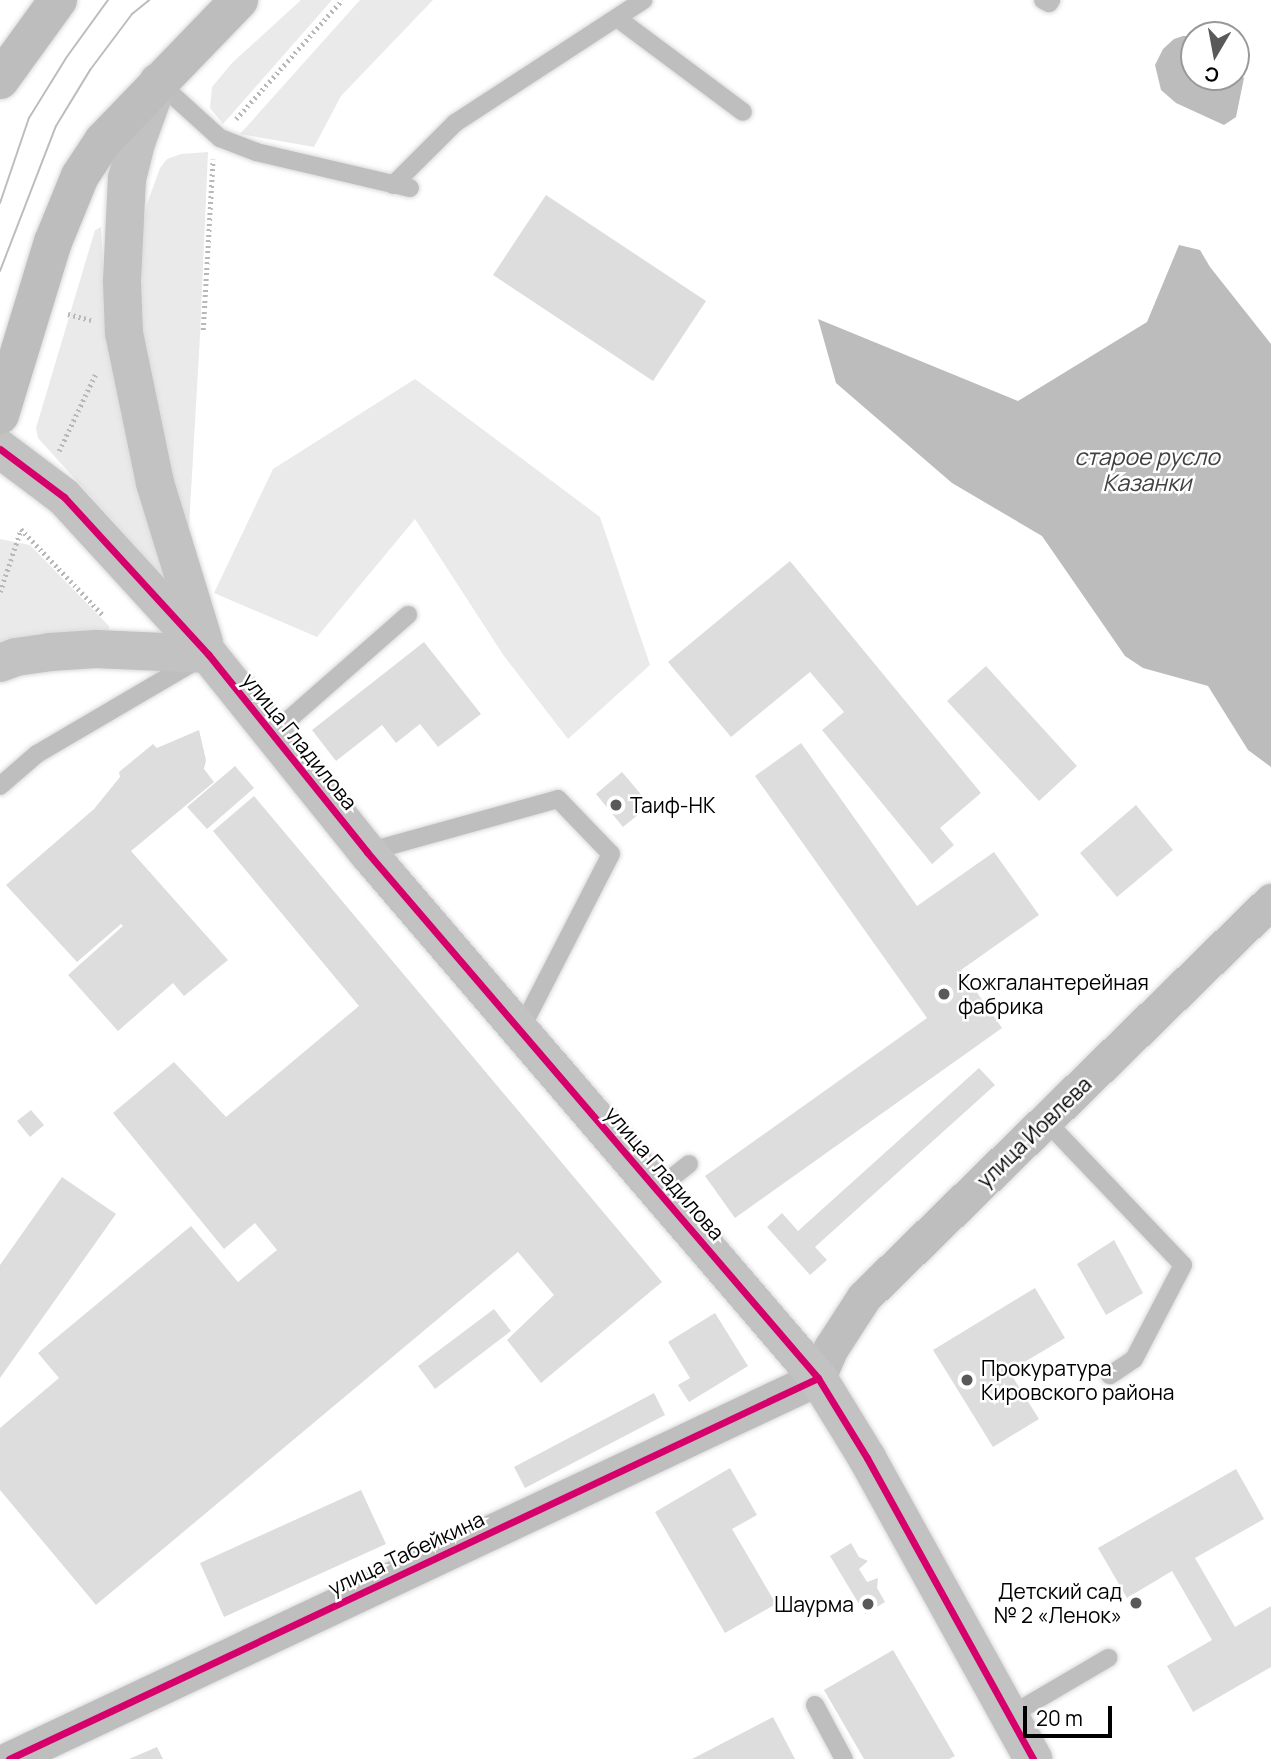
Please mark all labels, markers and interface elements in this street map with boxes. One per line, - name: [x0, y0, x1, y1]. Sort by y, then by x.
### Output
- north arrow: [1180, 21, 1250, 91]
- text: С: [1203, 61, 1221, 89]
- water label: старое русло Казанки: [1074, 442, 1220, 496]
- street label: улица Гладилова: [237, 668, 363, 814]
- place label: Таиф-НК: [630, 792, 715, 818]
- marker: Таиф-НК: [608, 797, 624, 813]
- place label: Кожгалантерейная фабрика: [958, 969, 1149, 1019]
- marker: Кожгалантерейная фабрика: [936, 986, 952, 1002]
- street label: улица Иовлева: [972, 1071, 1096, 1193]
- street label: улица Гладилова: [600, 1101, 730, 1245]
- place label: Прокуратура Кировского района: [981, 1355, 1174, 1405]
- marker: Прокуратура Кировского района: [959, 1372, 975, 1388]
- street label: улица Табейкина: [324, 1506, 488, 1600]
- place label: Детский сад № 2 «Ленок»: [994, 1578, 1122, 1628]
- place label: Шаурма: [774, 1591, 854, 1617]
- marker: Детский сад № 2 «Ленок»: [1128, 1595, 1144, 1611]
- marker: Шаурма: [860, 1596, 876, 1612]
- scale bar: [1026, 1692, 1115, 1736]
- text: 20 m: [1036, 1704, 1083, 1732]

